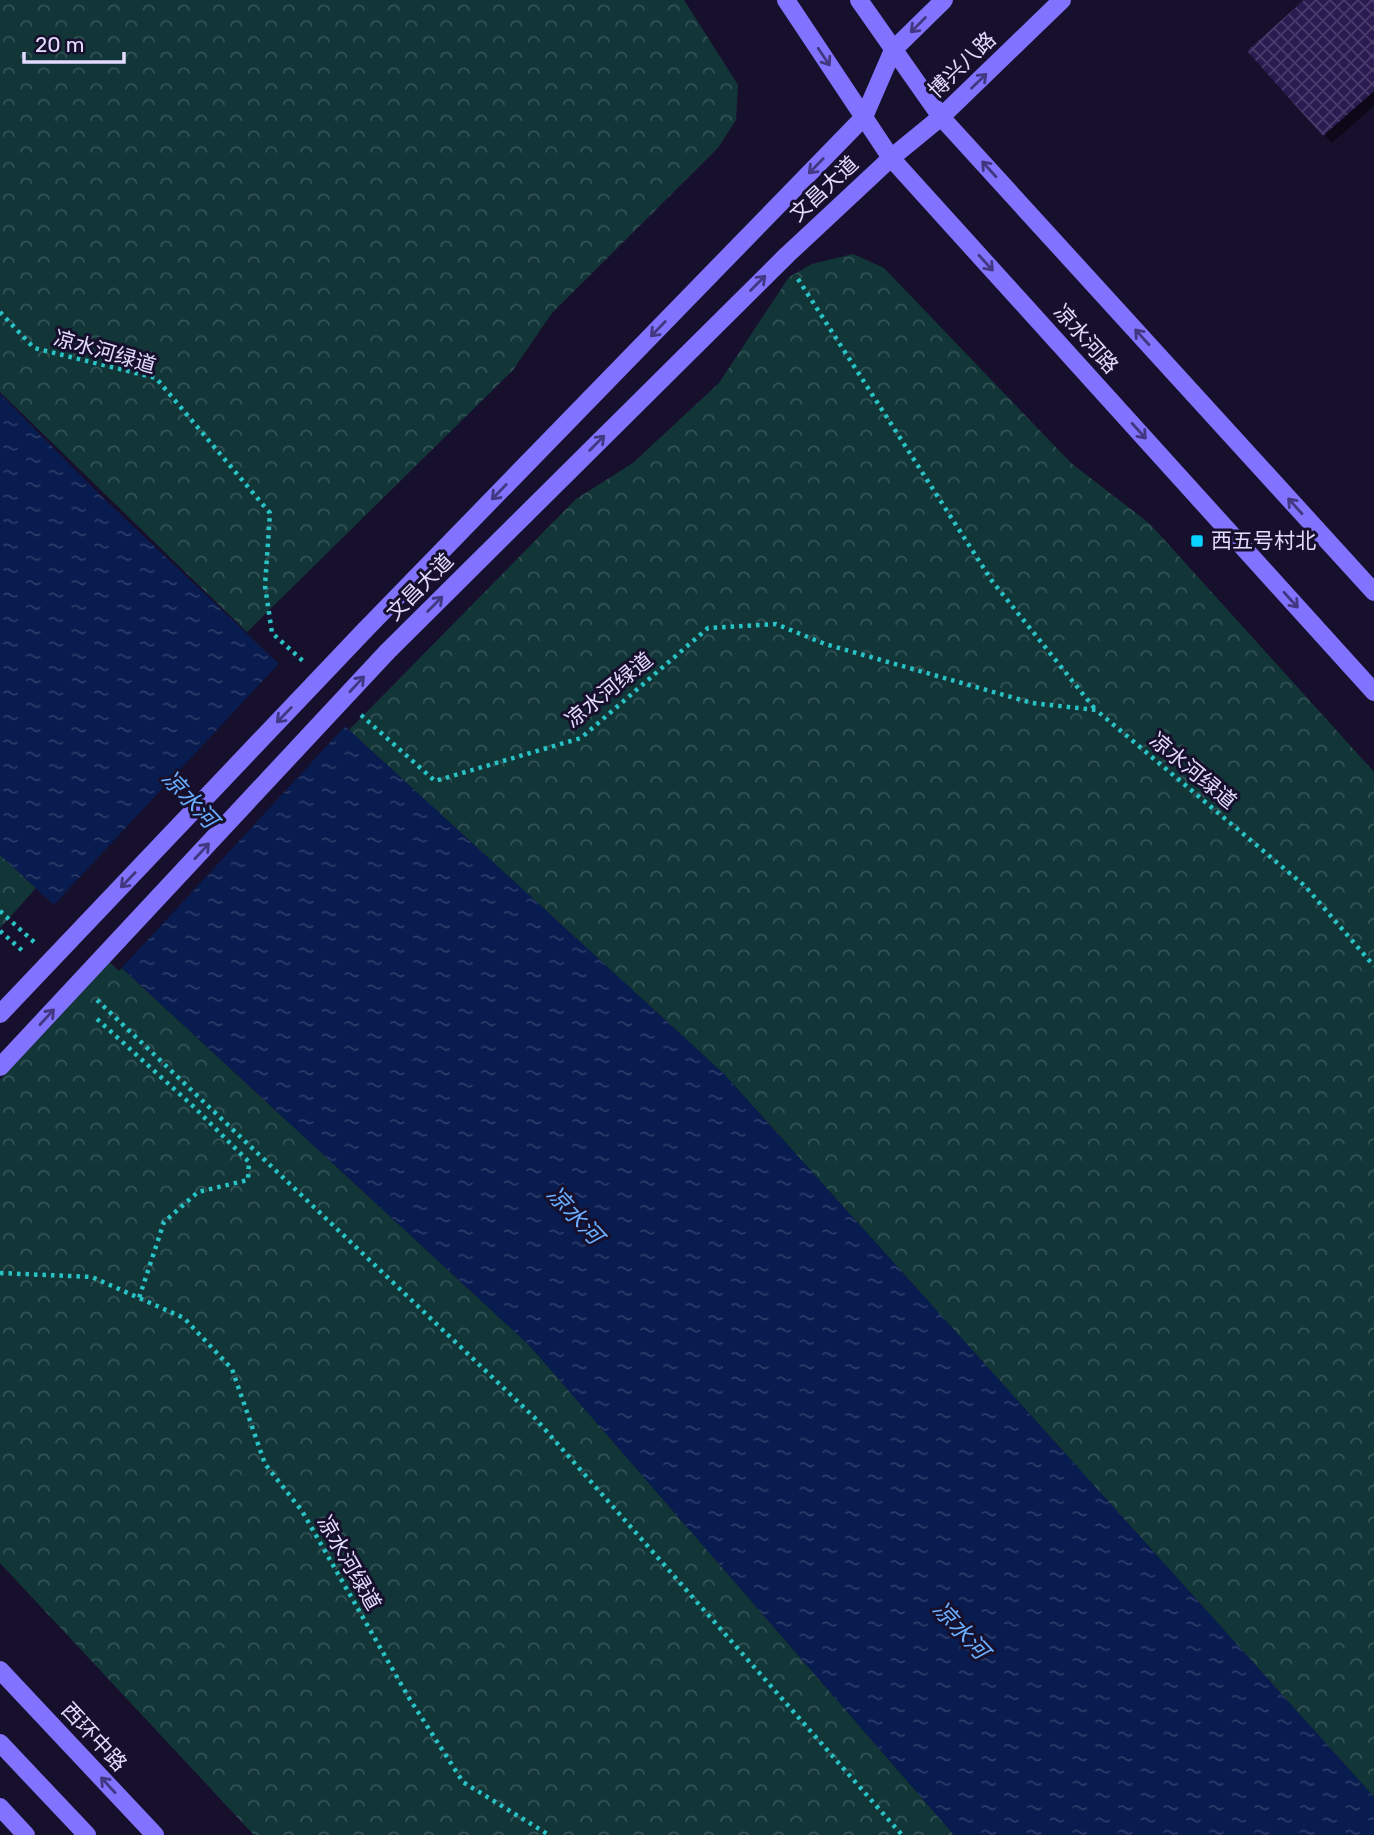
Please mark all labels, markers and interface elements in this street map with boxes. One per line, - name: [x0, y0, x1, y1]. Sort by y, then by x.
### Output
- one-way arrow: [910, 17, 927, 34]
- scale bar: [24, 21, 124, 65]
- street label: 博兴八路: [923, 26, 1001, 103]
- text: 20 m: [35, 32, 84, 57]
- one-way arrow: [817, 47, 831, 66]
- one-way arrow: [970, 72, 987, 89]
- street label: 文昌大道: [784, 151, 863, 226]
- one-way arrow: [808, 157, 825, 174]
- one-way arrow: [980, 161, 997, 178]
- one-way arrow: [978, 254, 994, 272]
- one-way arrow: [750, 275, 767, 292]
- street label: 凉水河路: [1049, 299, 1124, 378]
- one-way arrow: [649, 320, 666, 337]
- street label: 凉水河绿道: [51, 325, 159, 378]
- one-way arrow: [1134, 329, 1150, 347]
- one-way arrow: [1131, 422, 1147, 440]
- one-way arrow: [588, 435, 605, 452]
- one-way arrow: [491, 483, 508, 500]
- one-way arrow: [1287, 497, 1303, 515]
- place label: 西五号村北: [1211, 528, 1316, 553]
- marker: 西五号村北: [1189, 533, 1205, 549]
- street label: 文昌大道: [381, 548, 458, 625]
- one-way arrow: [1283, 591, 1300, 608]
- one-way arrow: [427, 595, 444, 612]
- street label: 凉水河绿道: [560, 647, 657, 732]
- one-way arrow: [348, 676, 365, 693]
- one-way arrow: [276, 706, 293, 723]
- street label: 凉水河绿道: [1145, 727, 1242, 814]
- water label: 凉水河: [156, 764, 226, 837]
- one-way arrow: [193, 843, 210, 860]
- one-way arrow: [119, 871, 136, 888]
- one-way arrow: [38, 1009, 55, 1026]
- water label: 凉水河: [541, 1180, 611, 1253]
- street label: 凉水河绿道: [312, 1511, 387, 1614]
- water label: 凉水河: [927, 1595, 997, 1668]
- street label: 西环中路: [57, 1697, 132, 1776]
- one-way arrow: [100, 1776, 116, 1794]

